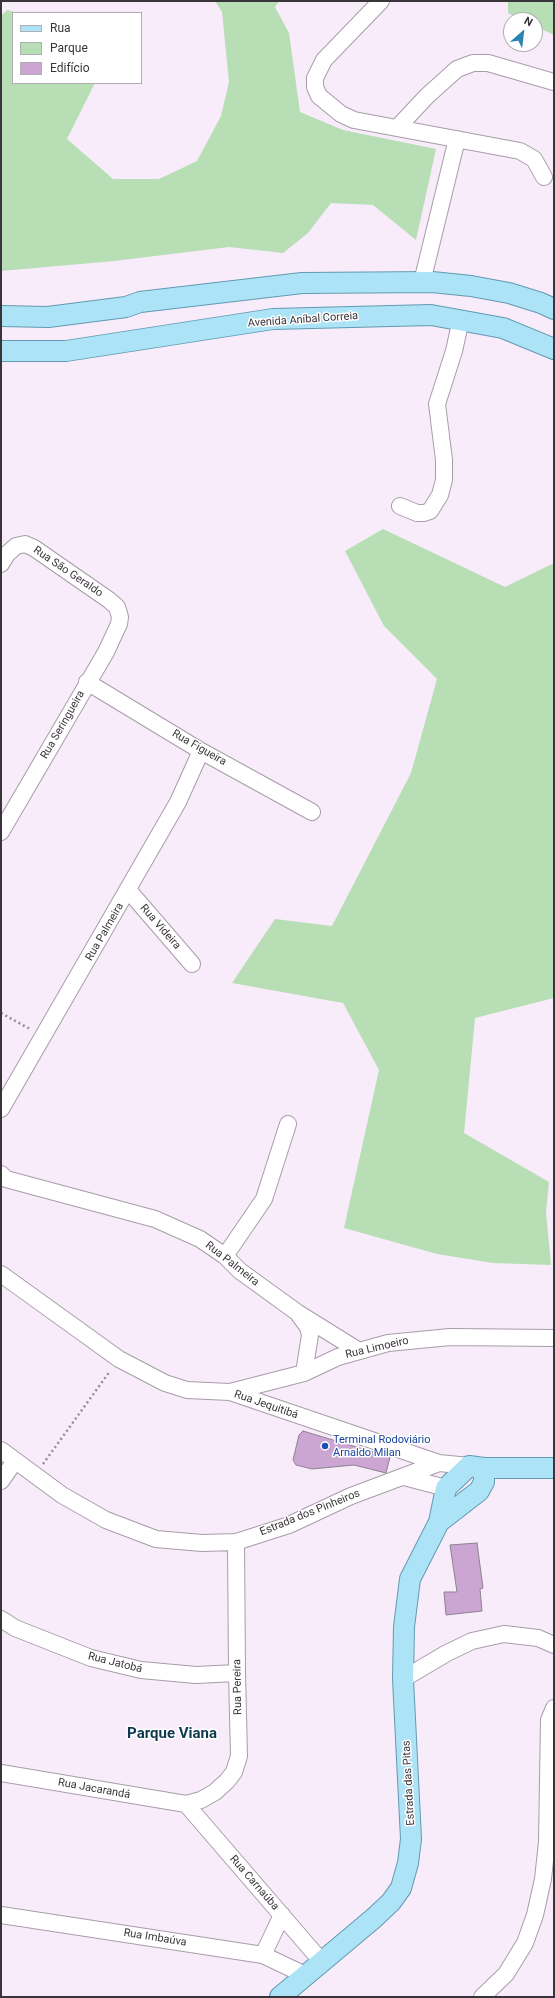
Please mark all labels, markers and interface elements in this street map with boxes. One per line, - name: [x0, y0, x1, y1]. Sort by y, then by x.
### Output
- legend: [12, 12, 142, 84]
- north arrow: [503, 12, 543, 52]
- text: N: [522, 14, 535, 29]
- text: Rua: [50, 21, 71, 35]
- text: Parque: [50, 41, 88, 55]
- text: Edifício: [50, 61, 90, 75]
- street label: Avenida Aníbal Correia: [247, 310, 359, 330]
- street label: Rua São Geraldo: [31, 544, 105, 600]
- street label: Rua Seringueira: [38, 689, 88, 761]
- street label: Rua Figueira: [169, 727, 229, 769]
- street label: Rua Palmeira: [83, 901, 127, 963]
- street label: Rua Videira: [137, 902, 183, 952]
- street label: Rua Palmeira: [202, 1239, 262, 1289]
- street label: Rua Limoeiro: [344, 1334, 410, 1362]
- street label: Rua Jequitibá: [232, 1388, 300, 1422]
- place label: Terminal Rodoviário Arnaldo Milan: [333, 1433, 430, 1459]
- marker: Terminal Rodoviário Arnaldo Milan: [320, 1441, 330, 1451]
- street label: Estrada dos Pinheiros: [258, 1487, 362, 1539]
- street label: Rua Jatobá: [86, 1650, 144, 1676]
- street label: Rua Pereira: [231, 1659, 245, 1715]
- district label: Parque Viana: [127, 1725, 217, 1743]
- street label: Estrada das Pitas: [400, 1740, 418, 1826]
- street label: Rua Jacarandá: [57, 1776, 131, 1802]
- street label: Rua Carnaúba: [226, 1853, 282, 1913]
- street label: Rua Imbaúva: [123, 1927, 187, 1949]

